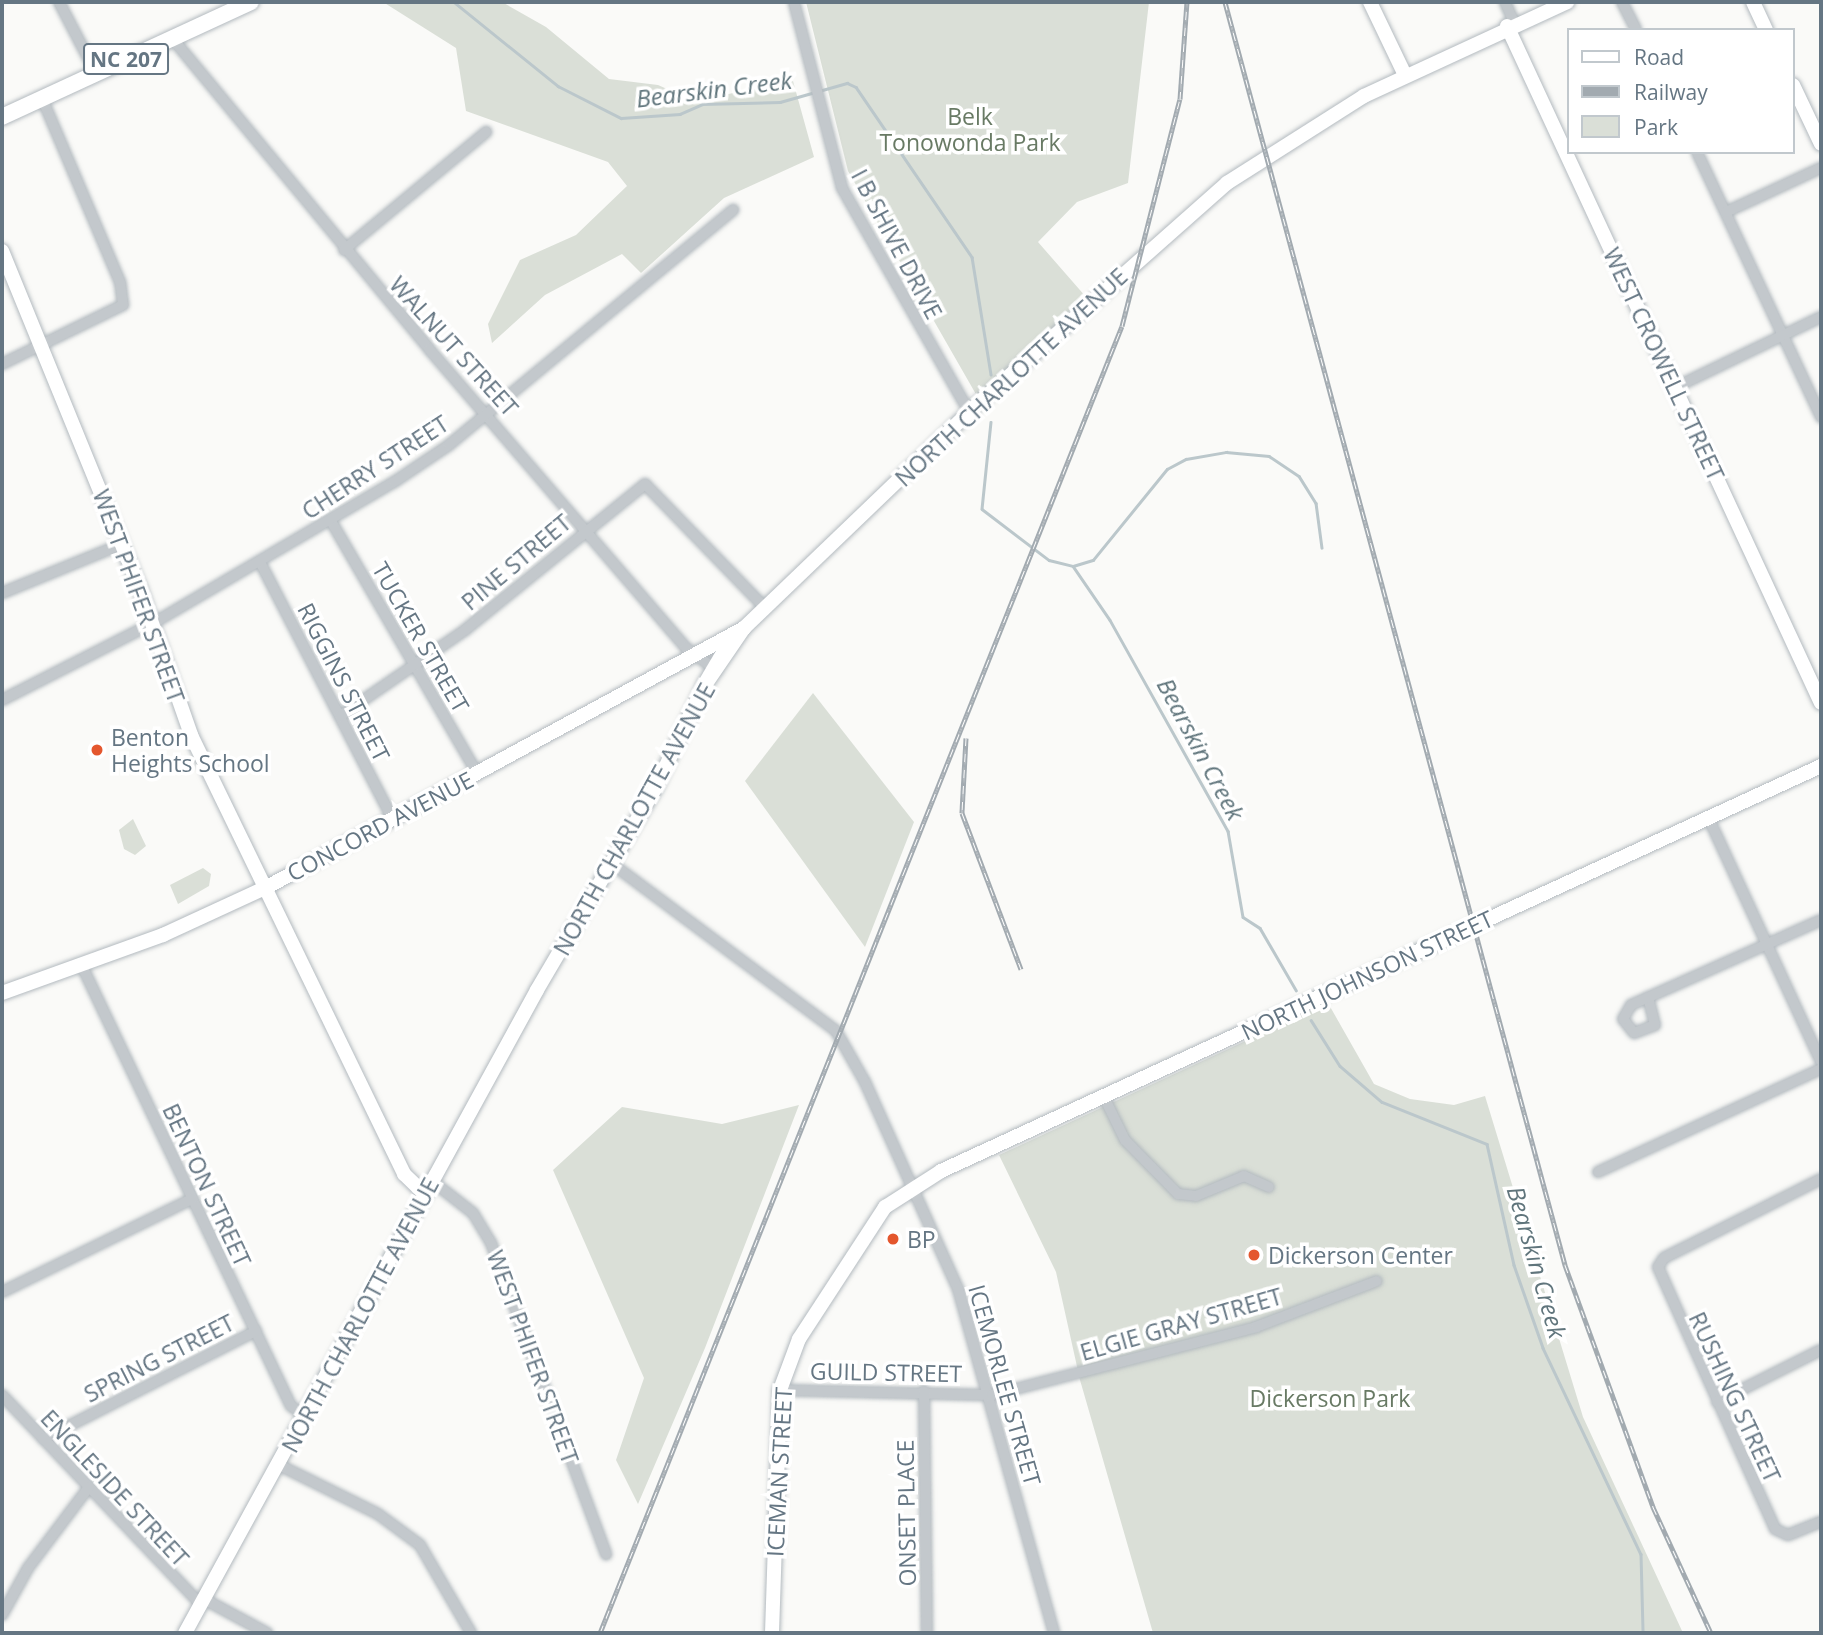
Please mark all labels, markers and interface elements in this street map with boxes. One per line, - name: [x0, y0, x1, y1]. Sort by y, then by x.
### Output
- legend: [1568, 28, 1795, 154]
- road number: NC 207: [82, 42, 170, 76]
- text: Road: [1634, 43, 1684, 71]
- water label: Bearskin Creek: [634, 65, 794, 113]
- text: Railway: [1634, 78, 1708, 106]
- park label: Belk Tonowonda Park: [879, 102, 1061, 156]
- text: Park: [1634, 113, 1678, 141]
- street label: I B SHIVE DRIVE: [846, 164, 948, 324]
- street label: WEST CROWELL STREET: [1598, 243, 1730, 485]
- street label: NORTH CHARLOTTE AVENUE: [889, 262, 1133, 492]
- street label: WALNUT STREET: [384, 271, 524, 421]
- street label: CHERRY STREET: [297, 409, 453, 525]
- street label: WEST PHIFER STREET: [88, 486, 190, 706]
- street label: PINE STREET: [456, 508, 576, 616]
- street label: TUCKER STREET: [367, 557, 475, 717]
- street label: RIGGINS STREET: [292, 598, 396, 766]
- water label: Bearskin Creek: [1151, 673, 1251, 825]
- street label: NORTH CHARLOTTE AVENUE: [547, 678, 721, 960]
- place label: Benton Heights School: [111, 723, 270, 777]
- marker: Benton Heights School: [89, 742, 105, 758]
- street label: CONCORD AVENUE: [282, 765, 478, 887]
- street label: NORTH JOHNSON STREET: [1237, 904, 1497, 1046]
- street label: BENTON STREET: [157, 1099, 257, 1271]
- street label: NORTH CHARLOTTE AVENUE: [276, 1173, 444, 1457]
- water label: Bearskin Creek: [1502, 1183, 1572, 1341]
- place label: BP: [907, 1225, 936, 1253]
- marker: BP: [885, 1231, 901, 1247]
- place label: Dickerson Center: [1268, 1241, 1453, 1269]
- street label: WEST PHIFER STREET: [482, 1247, 584, 1467]
- marker: Dickerson Center: [1246, 1247, 1262, 1263]
- street label: ICEMORLEE STREET: [963, 1281, 1047, 1489]
- street label: ELGIE GRAY STREET: [1077, 1282, 1285, 1366]
- street label: RUSHING STREET: [1683, 1307, 1787, 1487]
- street label: SPRING STREET: [79, 1308, 239, 1408]
- street label: GUILD STREET: [810, 1357, 962, 1387]
- park label: Dickerson Park: [1250, 1384, 1410, 1412]
- street label: ICEMAN STREET: [761, 1386, 797, 1558]
- street label: ENGLESIDE STREET: [35, 1404, 195, 1572]
- street label: ONSET PLACE: [891, 1439, 921, 1587]

